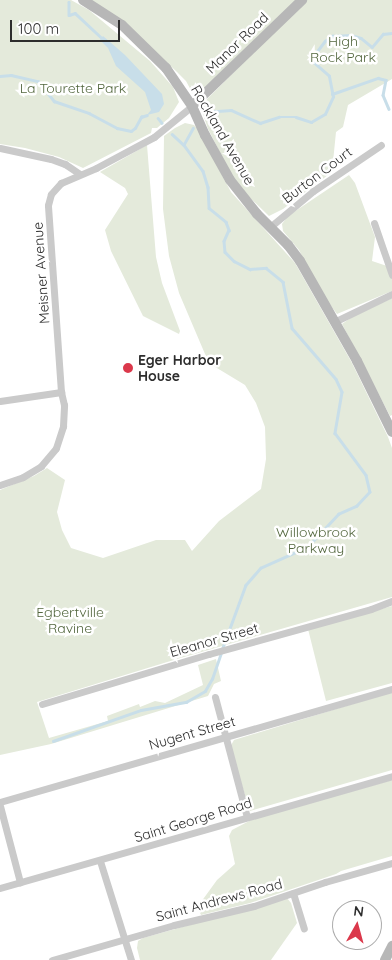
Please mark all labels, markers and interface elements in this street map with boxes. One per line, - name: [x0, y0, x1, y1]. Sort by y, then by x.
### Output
- street label: Manor Road: [202, 9, 272, 77]
- scale bar: [12, 10, 122, 42]
- text: 100 m: [18, 19, 59, 38]
- park label: High Rock Park: [310, 33, 376, 65]
- park label: La Tourette Park: [20, 80, 126, 96]
- street label: Rockland Avenue: [188, 82, 258, 188]
- street label: Burton Court: [279, 143, 355, 207]
- street label: Meisner Avenue: [29, 221, 53, 325]
- place label: Eger Harbor House: [138, 352, 221, 384]
- marker: Eger Harbor House: [122, 362, 134, 374]
- park label: Willowbrook Parkway: [276, 524, 356, 556]
- park label: Egbertville Ravine: [36, 604, 104, 636]
- street label: Eleanor Street: [168, 619, 260, 661]
- street label: Nugent Street: [147, 713, 237, 753]
- street label: Saint George Road: [132, 794, 254, 846]
- street label: Saint Andrews Road: [154, 875, 284, 925]
- north arrow: [332, 900, 382, 950]
- text: N: [352, 902, 365, 921]

